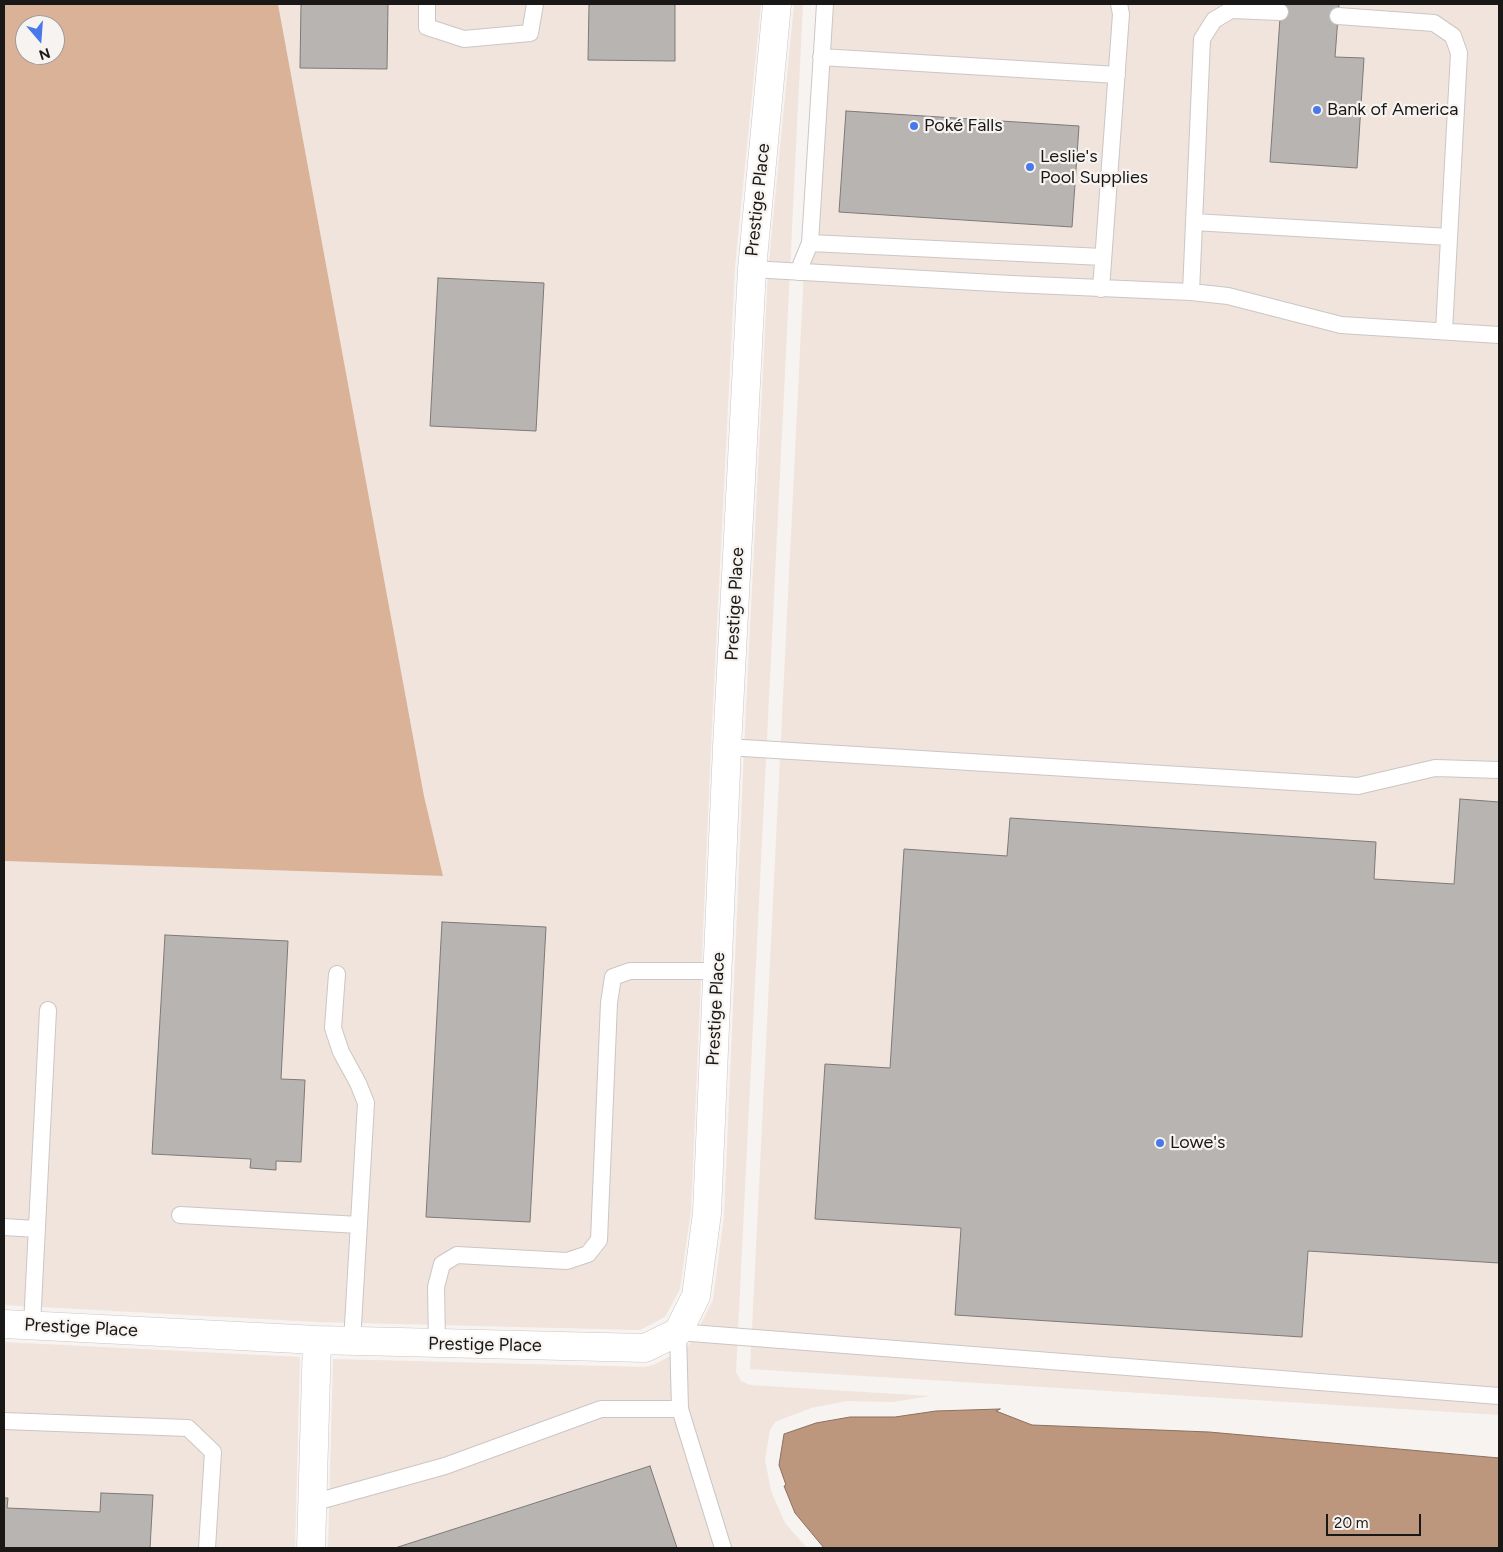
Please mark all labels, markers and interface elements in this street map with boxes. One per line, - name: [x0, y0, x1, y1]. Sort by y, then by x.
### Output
- north arrow: [15, 15, 65, 65]
- text: N: [37, 44, 52, 64]
- place label: Bank of America: [1327, 99, 1458, 121]
- marker: Bank of America: [1311, 104, 1323, 116]
- place label: Poké Falls: [924, 115, 1003, 137]
- marker: Poké Falls: [908, 120, 920, 132]
- street label: Prestige Place: [741, 142, 775, 258]
- place label: Leslie's Pool Supplies: [1040, 146, 1148, 188]
- marker: Leslie's Pool Supplies: [1024, 161, 1036, 173]
- street label: Prestige Place: [721, 547, 749, 661]
- street label: Prestige Place: [702, 952, 730, 1066]
- place label: Lowe's: [1170, 1132, 1225, 1154]
- marker: Lowe's: [1154, 1137, 1166, 1149]
- street label: Prestige Place: [24, 1314, 138, 1342]
- street label: Prestige Place: [428, 1333, 542, 1357]
- scale bar: [1328, 1504, 1423, 1536]
- text: 20 m: [1334, 1514, 1368, 1532]

